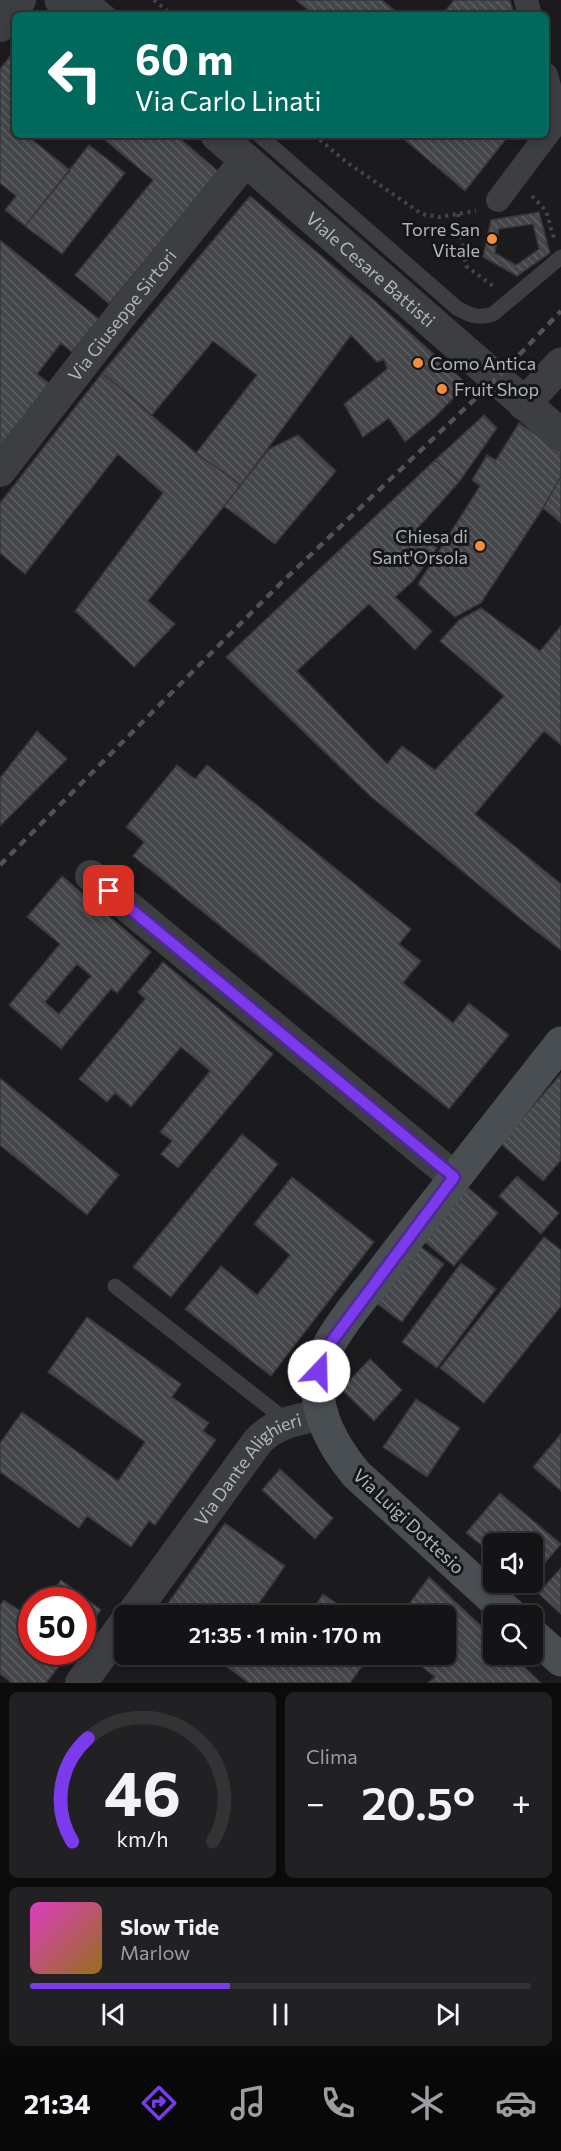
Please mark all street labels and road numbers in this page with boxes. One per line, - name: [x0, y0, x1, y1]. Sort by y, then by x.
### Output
- street label: Viale Cesare Battisti: [302, 207, 440, 331]
- street label: Via Giuseppe Sirtori: [63, 245, 181, 385]
- street label: Via Dante Alighieri: [189, 1408, 304, 1530]
- street label: Via Luigi Dottesio: [349, 1464, 469, 1578]

